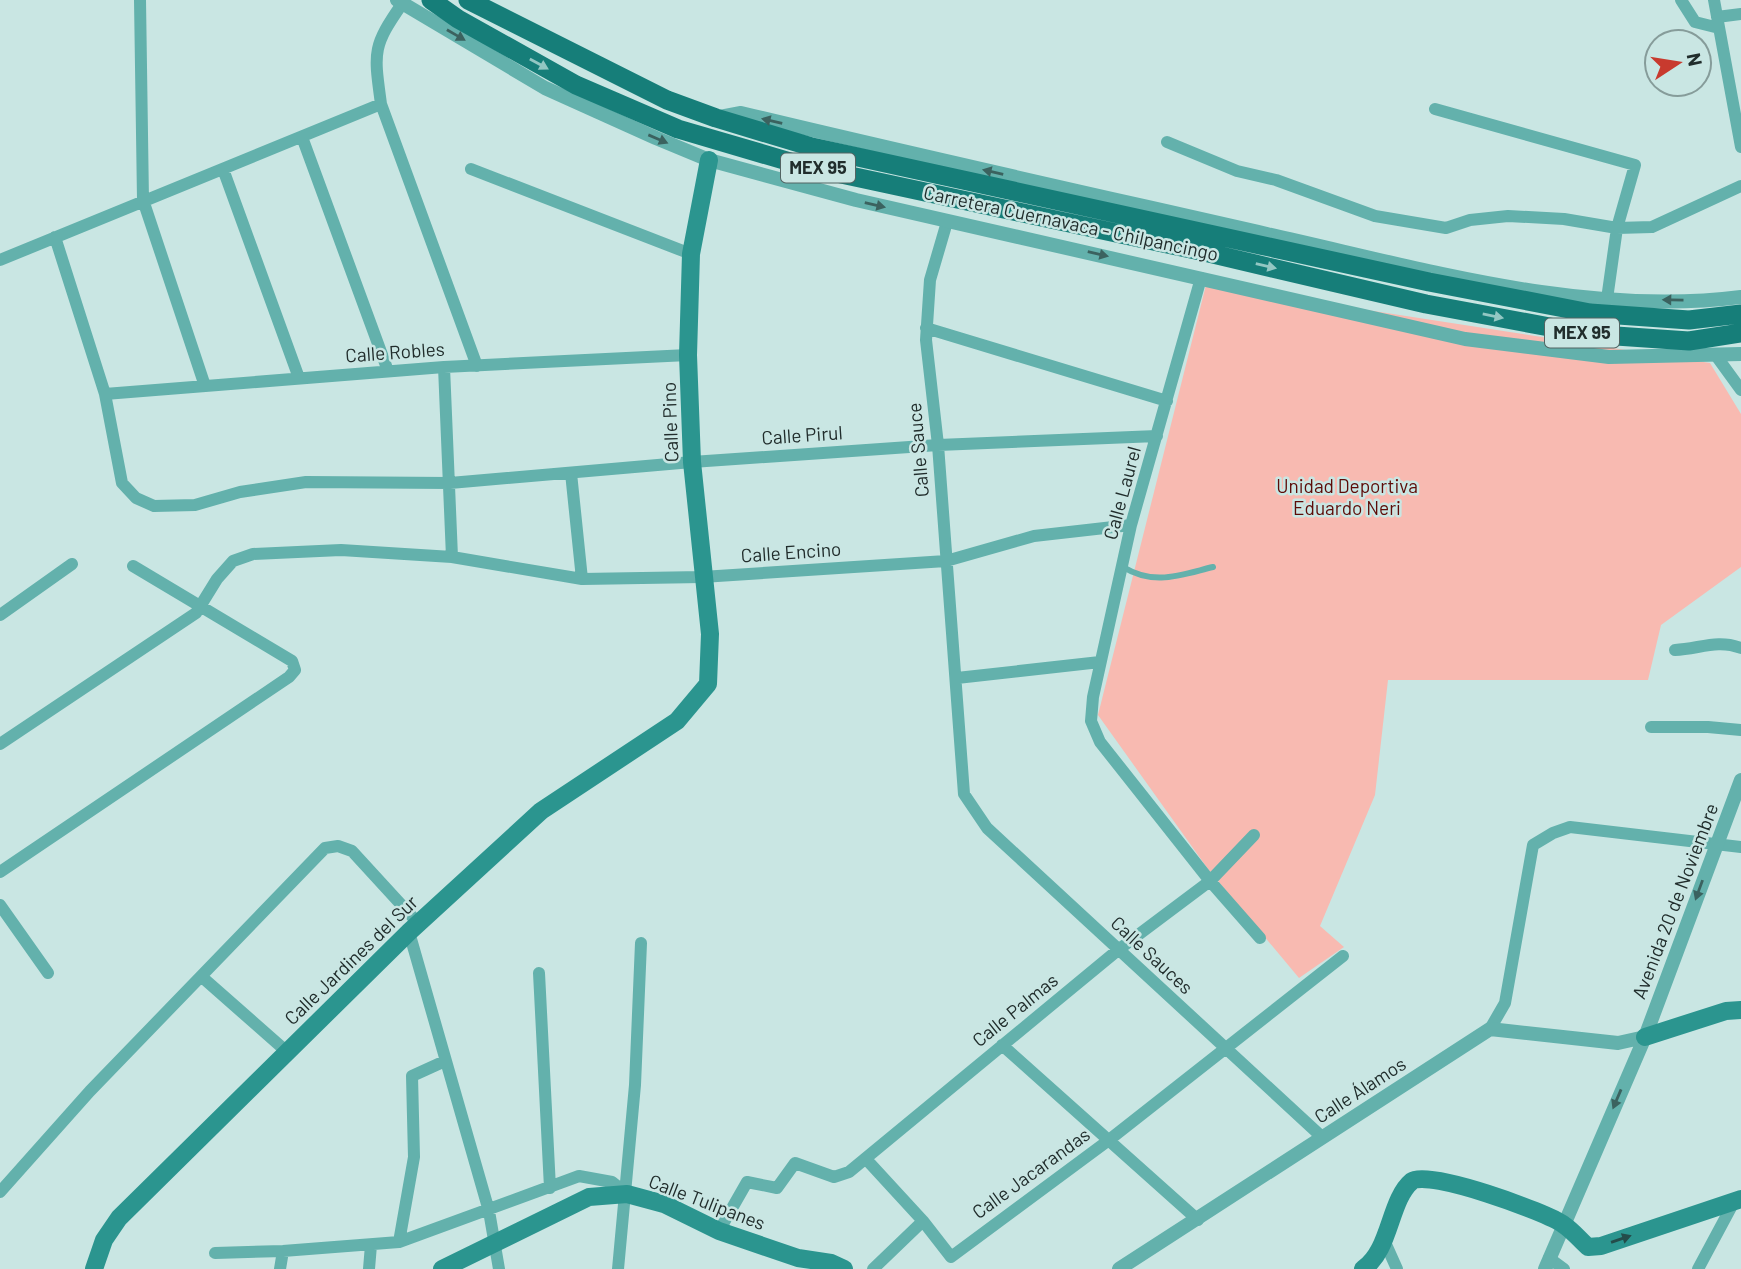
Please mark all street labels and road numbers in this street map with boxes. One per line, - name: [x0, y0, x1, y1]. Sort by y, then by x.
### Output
- road number: MEX 95: [781, 154, 855, 182]
- street label: Carretera Cuernavaca - Chilpancingo: [922, 180, 1220, 265]
- road number: MEX 95: [1545, 318, 1619, 348]
- street label: Calle Robles: [345, 337, 445, 366]
- street label: Calle Pino: [657, 381, 682, 463]
- street label: Calle Sauce: [902, 402, 933, 498]
- street label: Calle Pirul: [761, 420, 843, 449]
- street label: Calle Laurel: [1098, 444, 1145, 542]
- street label: Calle Encino: [740, 537, 842, 566]
- street label: Avenida 20 de Noviembre: [1627, 800, 1722, 1002]
- street label: Calle Jardines del Sur: [279, 890, 422, 1029]
- street label: Calle Sauces: [1107, 911, 1198, 998]
- street label: Calle Palmas: [967, 968, 1062, 1051]
- street label: Calle Álamos: [1310, 1051, 1410, 1128]
- street label: Calle Jacarandas: [967, 1122, 1094, 1223]
- street label: Calle Tulipanes: [646, 1169, 769, 1234]

